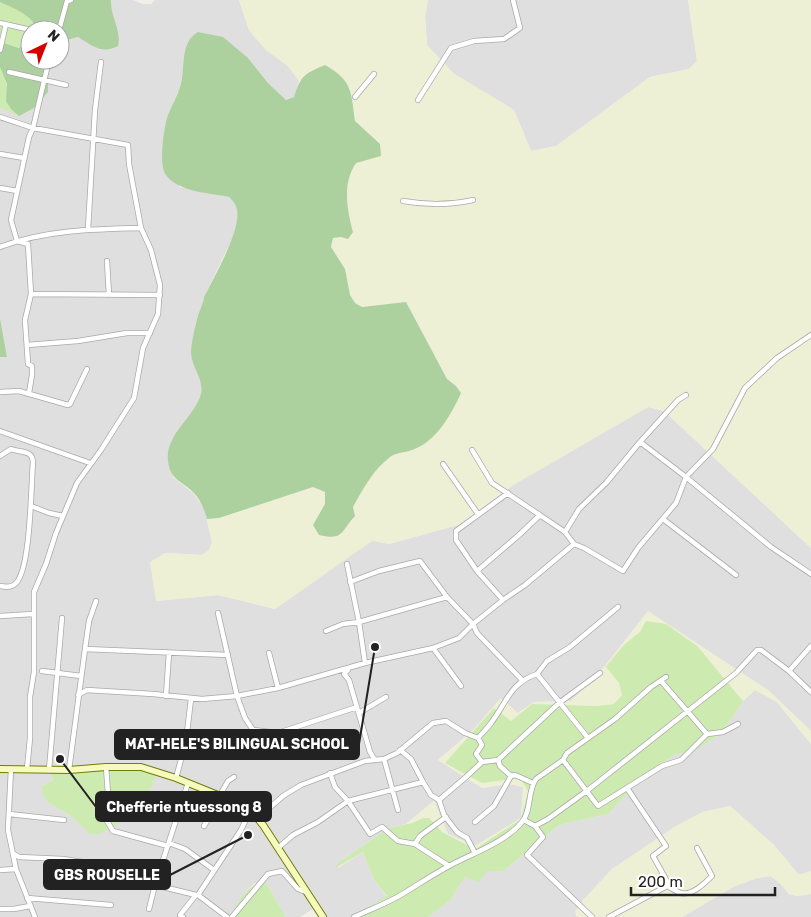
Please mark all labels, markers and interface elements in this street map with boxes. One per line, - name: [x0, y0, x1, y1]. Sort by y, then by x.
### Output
- north arrow: [20, 20, 70, 70]
- text: N: [44, 26, 63, 46]
- callout: MAT-HELE'S BILINGUAL SCHOOL: [115, 730, 359, 759]
- text: MAT-HELE'S BILINGUAL SCHOOL: [125, 736, 350, 753]
- callout: Chefferie ntuessong 8: [96, 792, 271, 821]
- text: Chefferie ntuessong 8: [106, 799, 262, 816]
- callout: GBS ROUSELLE: [44, 860, 170, 889]
- scale bar: [631, 864, 775, 896]
- text: GBS ROUSELLE: [54, 867, 160, 884]
- text: 200 m: [638, 873, 683, 891]

